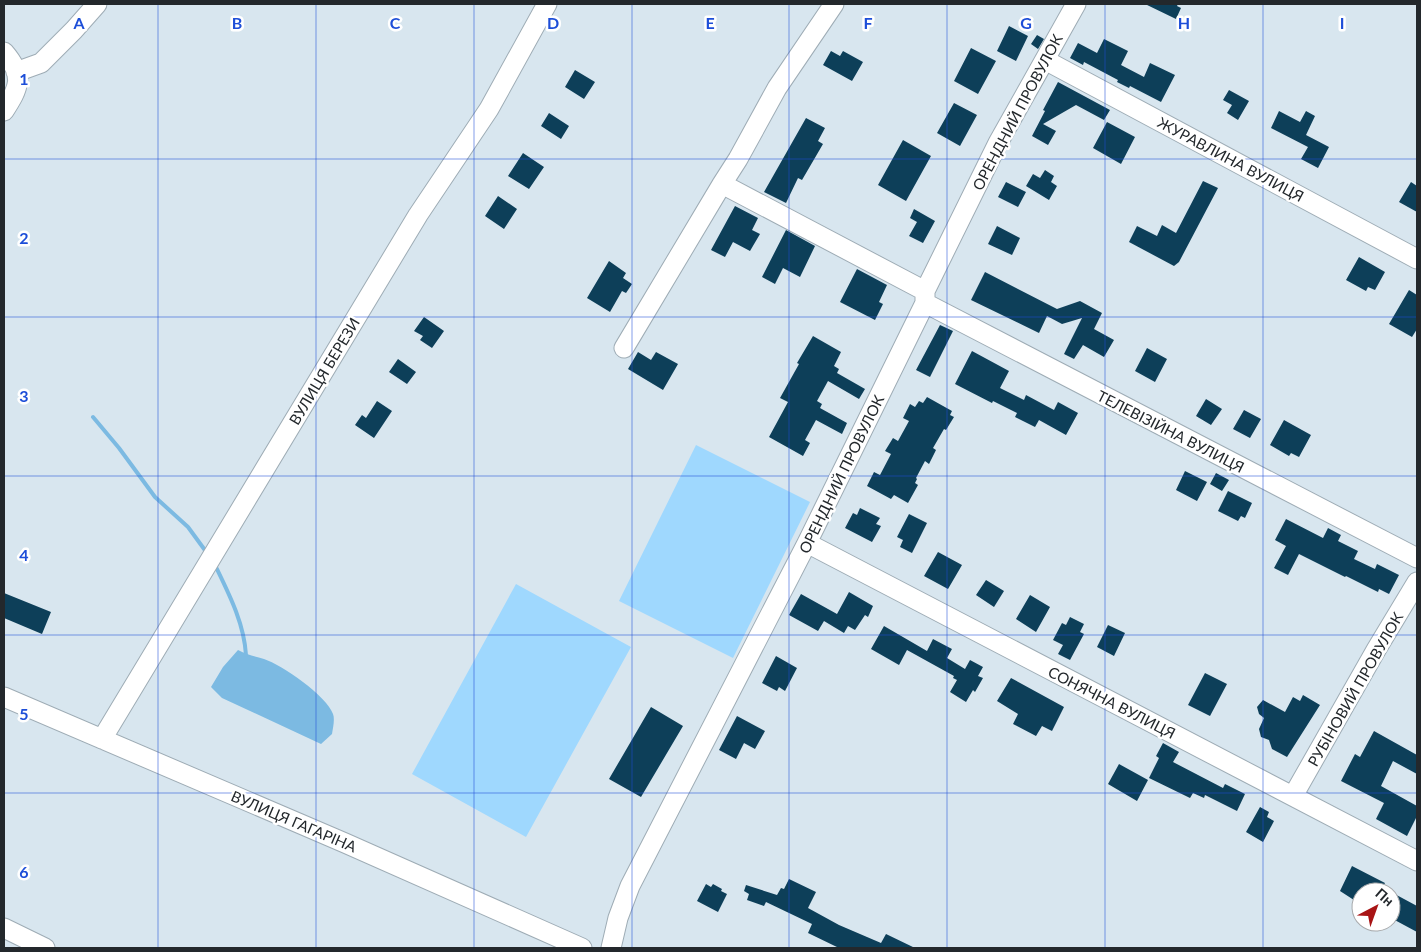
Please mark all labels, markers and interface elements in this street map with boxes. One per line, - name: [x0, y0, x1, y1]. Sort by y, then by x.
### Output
- text: A: [72, 13, 85, 32]
- text: B: [232, 13, 242, 32]
- text: C: [390, 13, 401, 32]
- text: D: [547, 13, 559, 32]
- text: E: [705, 13, 715, 32]
- text: F: [863, 13, 873, 32]
- text: G: [1020, 13, 1032, 32]
- text: H: [1178, 13, 1190, 32]
- text: I: [1340, 13, 1344, 32]
- street label: ОРЕНДНИЙ ПРОВУЛОК: [968, 31, 1066, 193]
- text: 1: [19, 69, 29, 88]
- street label: ЖУРАВЛИНА ВУЛИЦЯ: [1155, 113, 1307, 205]
- text: 2: [19, 228, 29, 247]
- street label: ВУЛИЦЯ БЕРЕЗИ: [285, 314, 363, 428]
- text: 3: [19, 386, 29, 405]
- street label: ТЕЛЕВІЗІЙНА ВУЛИЦЯ: [1094, 386, 1248, 476]
- street label: ОРЕНДНИЙ ПРОВУЛОК: [795, 392, 887, 556]
- text: 4: [19, 545, 29, 564]
- street label: РУБІНОВИЙ ПРОВУЛОК: [1304, 609, 1406, 769]
- street label: СОНЯЧНА ВУЛИЦЯ: [1045, 662, 1179, 742]
- text: 5: [19, 704, 29, 723]
- street label: ВУЛИЦЯ ГАГАРІНА: [229, 786, 360, 856]
- text: 6: [19, 862, 29, 881]
- north arrow: [1351, 882, 1401, 932]
- text: Пн: [1372, 884, 1397, 909]

